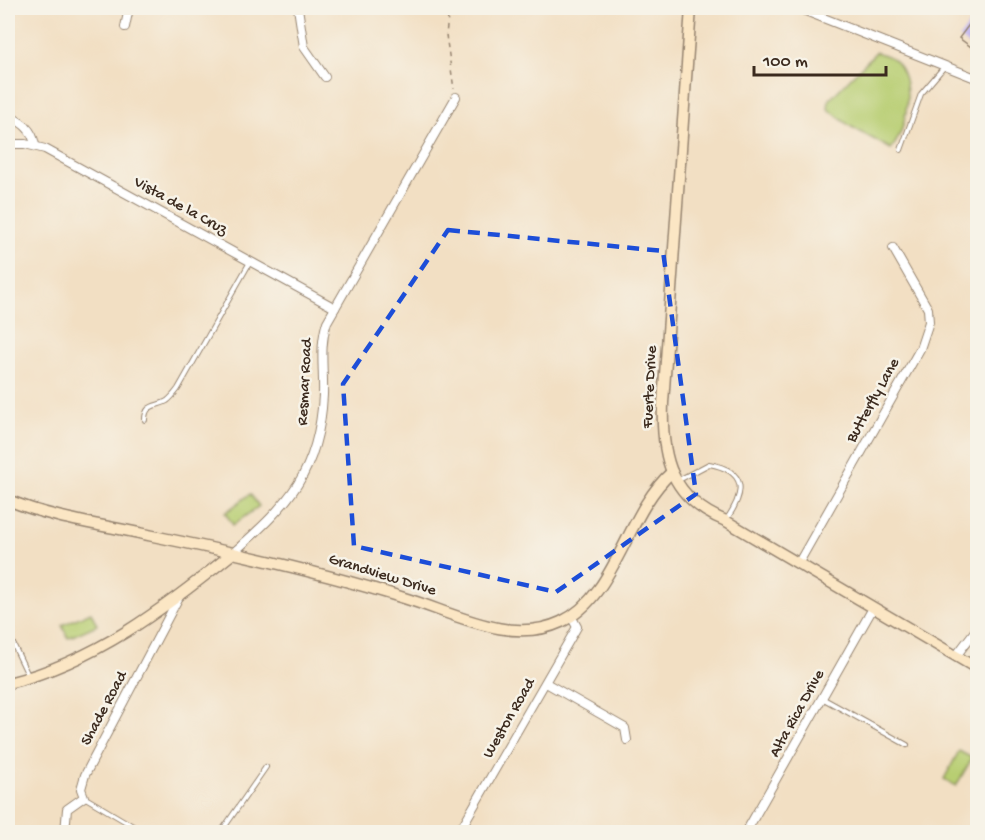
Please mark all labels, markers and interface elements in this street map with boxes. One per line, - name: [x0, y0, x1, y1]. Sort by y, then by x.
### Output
- scale bar: [754, 39, 886, 77]
- text: 100 m: [762, 52, 808, 73]
- street label: Vista de la Cruz: [129, 173, 231, 241]
- street label: Resmar Road: [294, 336, 318, 426]
- street label: Fuerte Drive: [639, 344, 663, 430]
- street label: Butterfly Lane: [843, 355, 905, 447]
- street label: Grandview Drive: [326, 551, 439, 602]
- street label: Alta Rica Drive: [766, 666, 830, 761]
- street label: Shade Road: [78, 667, 133, 749]
- street label: Weston Road: [480, 674, 541, 762]

